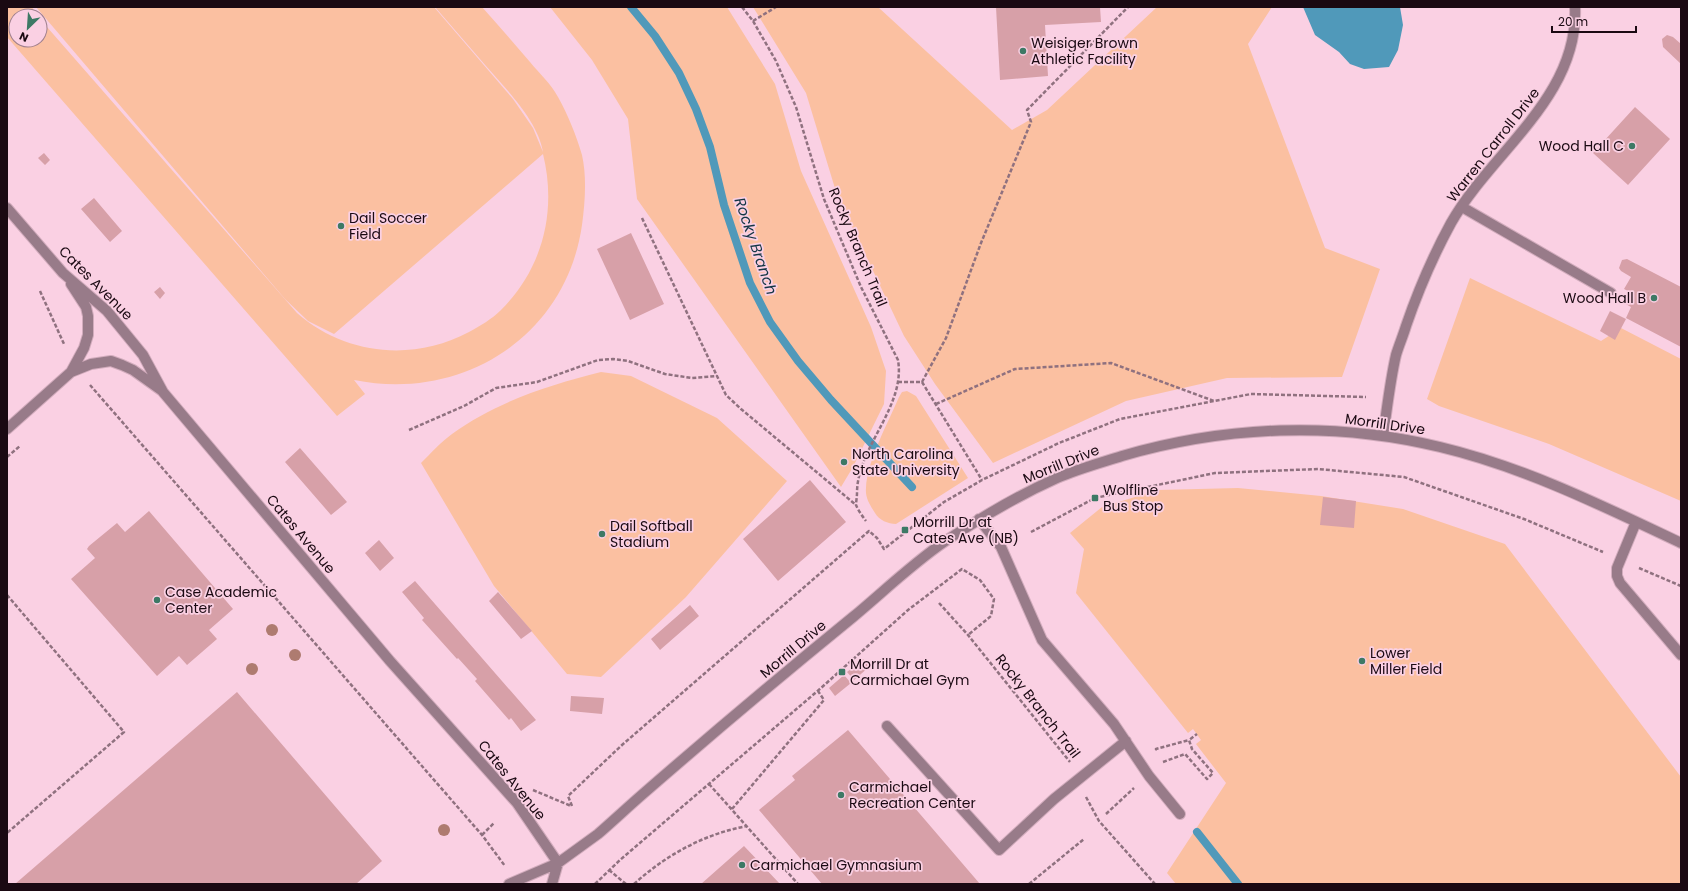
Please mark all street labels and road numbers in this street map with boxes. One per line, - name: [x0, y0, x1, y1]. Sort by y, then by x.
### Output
- street label: Warren Carroll Drive: [1442, 83, 1544, 206]
- street label: Rocky Branch Trail: [824, 184, 892, 310]
- street label: Cates Avenue: [54, 241, 138, 325]
- street label: Morrill Drive: [1344, 408, 1427, 440]
- street label: Morrill Drive: [1020, 440, 1102, 488]
- street label: Cates Avenue: [262, 490, 340, 578]
- street label: Morrill Drive: [756, 615, 831, 683]
- street label: Rocky Branch Trail: [991, 650, 1085, 762]
- street label: Cates Avenue: [473, 736, 551, 824]

